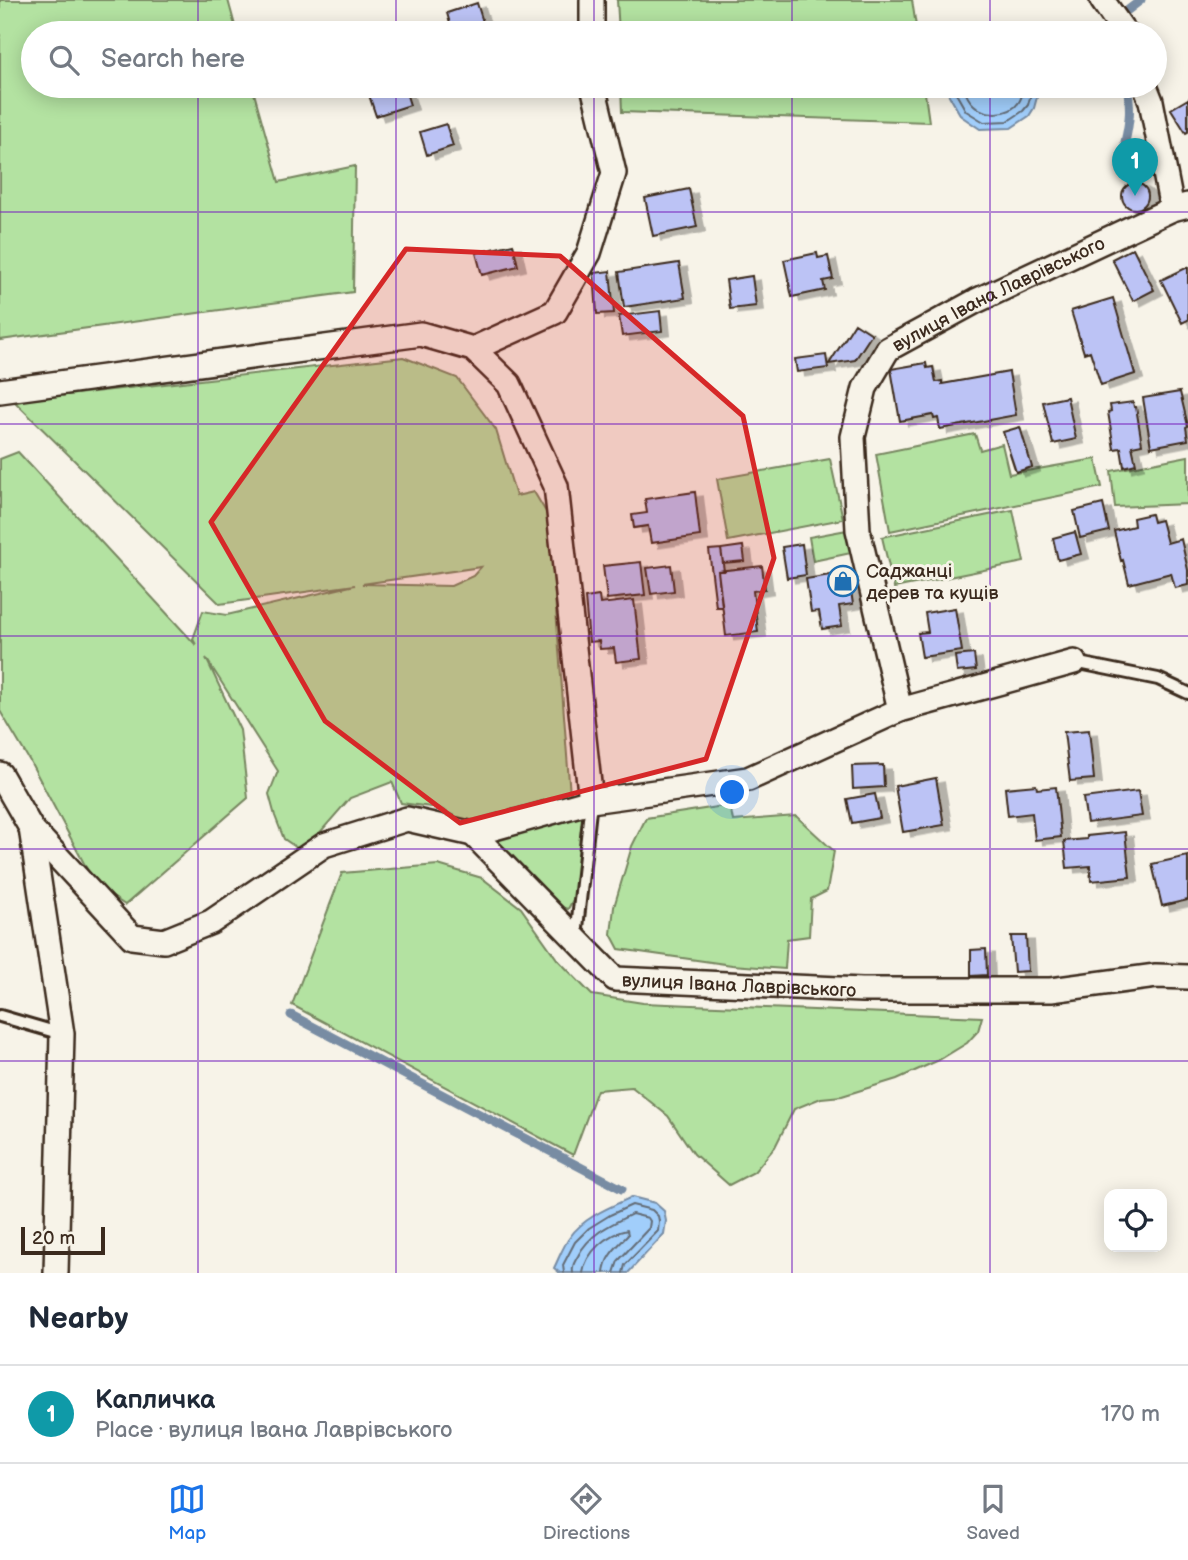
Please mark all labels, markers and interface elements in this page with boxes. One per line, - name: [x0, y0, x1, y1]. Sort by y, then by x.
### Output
- search box: [21, 21, 1167, 98]
- icon: search: [45, 41, 83, 79]
- text: Search here: [101, 44, 245, 75]
- pin: 1: [1112, 138, 1158, 196]
- street label: вулиця Івана Лаврівського: [889, 232, 1109, 358]
- place label: Саджанці дерев та кущів: [866, 560, 998, 605]
- shop icon: Саджанці дерев та кущів: [826, 564, 860, 598]
- your location: [715, 775, 749, 809]
- street label: вулиця Івана Лаврівського: [621, 969, 857, 1003]
- map controls: [1104, 1189, 1167, 1252]
- button: locate: [1104, 1189, 1167, 1252]
- scale bar: [21, 1224, 105, 1256]
- text: 20 m: [32, 1227, 75, 1250]
- text: Nearby: [28, 1301, 128, 1337]
- text: Капличка: [95, 1385, 215, 1416]
- text: 1: [46, 1400, 56, 1428]
- text: 170 m: [1101, 1400, 1160, 1428]
- text: Place · вулиця Івана Лаврівського: [95, 1416, 452, 1444]
- tab: Map: [168, 1480, 206, 1545]
- tab: Directions: [543, 1480, 630, 1545]
- tab: Saved: [966, 1480, 1020, 1545]

